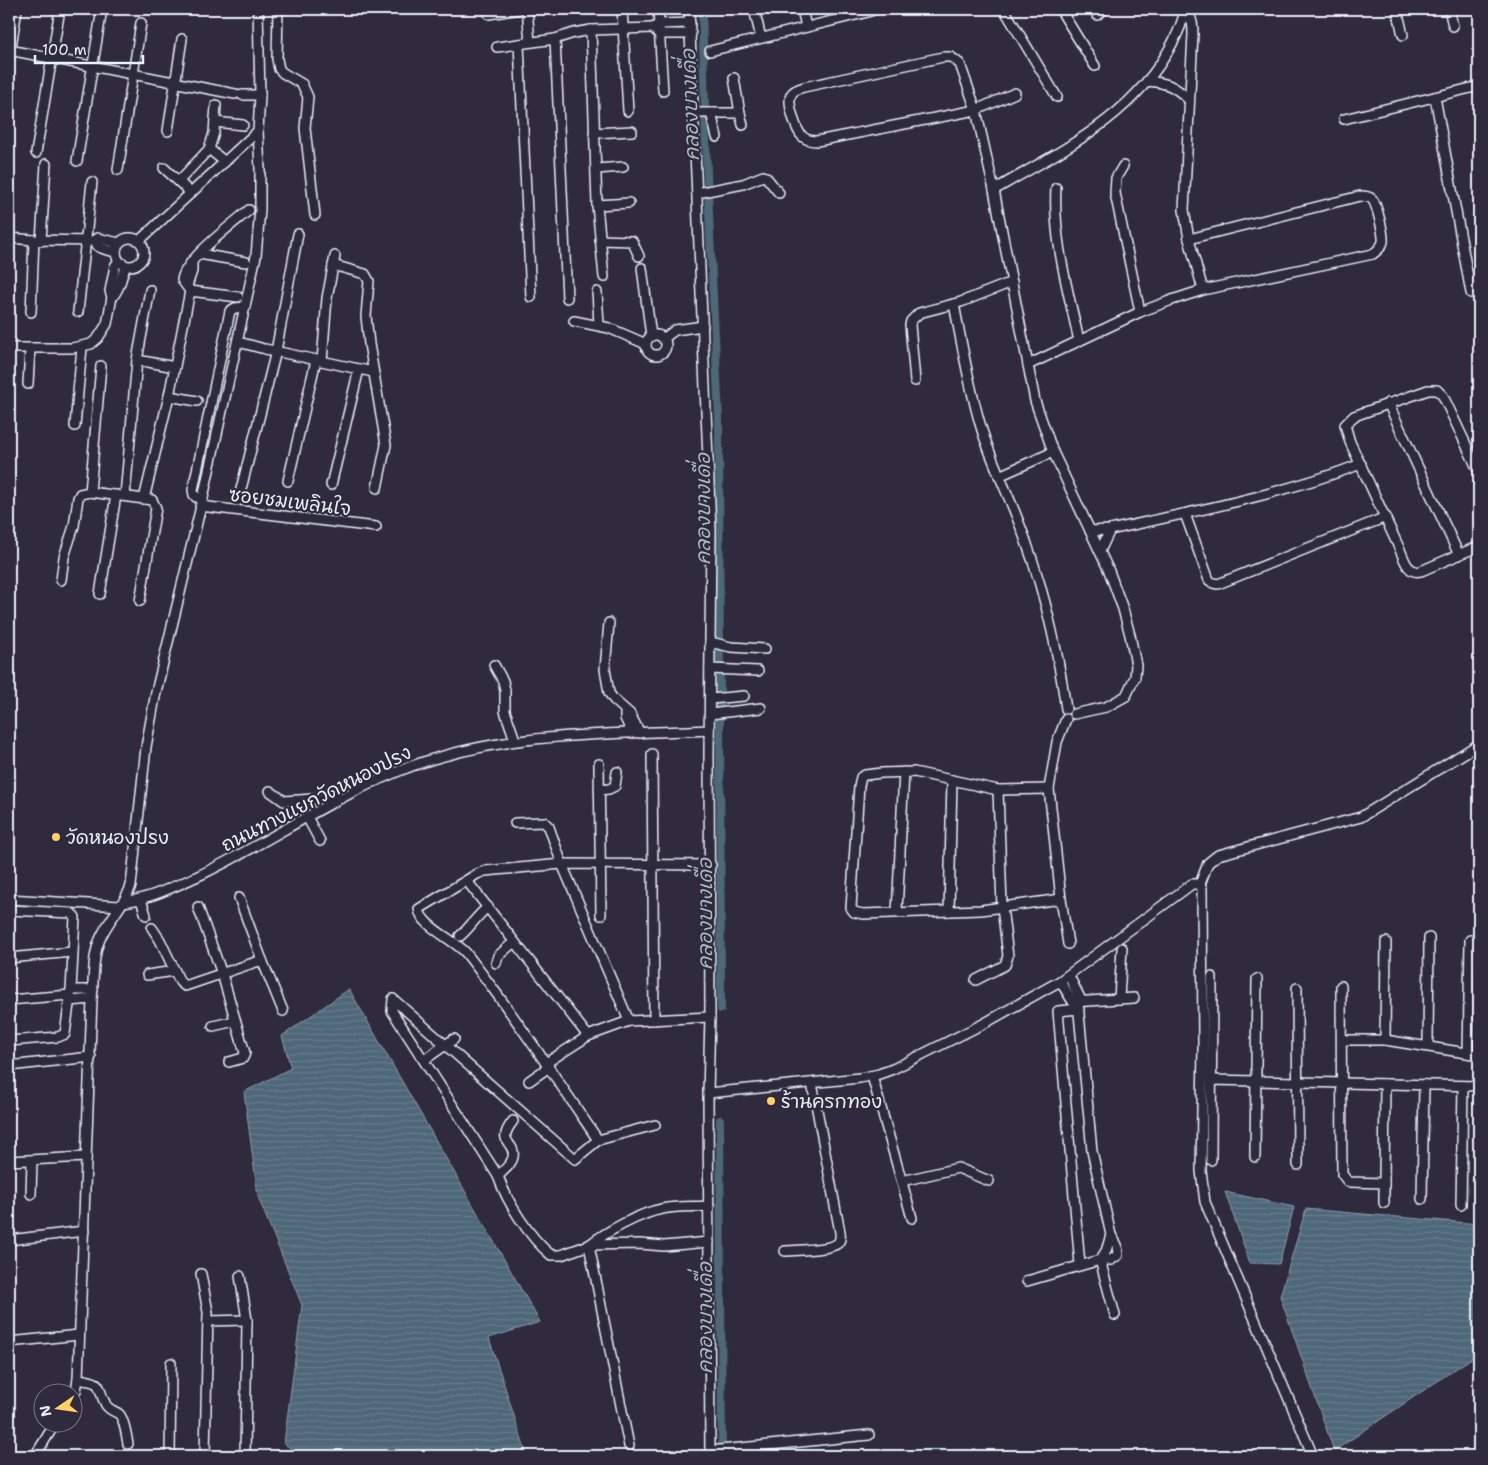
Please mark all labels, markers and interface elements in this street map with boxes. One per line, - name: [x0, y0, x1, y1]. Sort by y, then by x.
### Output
- scale bar: [35, 32, 142, 64]
- text: 100 m: [42, 40, 87, 60]
- water label: คลองบางเดื่อ: [670, 48, 705, 161]
- water label: คลองบางเดื่อ: [685, 452, 716, 565]
- street label: ซอยชมเพลินใจ: [227, 482, 353, 521]
- street label: ถนนทางแยกวัดหนองปรง: [217, 740, 415, 857]
- place label: วัดหนองปรง: [66, 825, 169, 850]
- marker: วัดหนองปรง: [50, 831, 62, 843]
- water label: คลองบางเดื่อ: [687, 857, 718, 970]
- place label: ร้านครกทอง: [781, 1089, 882, 1114]
- marker: ร้านครกทอง: [765, 1095, 777, 1107]
- water label: คลองบางเดื่อ: [687, 1261, 718, 1374]
- north arrow: [32, 1382, 82, 1432]
- text: N: [35, 1403, 55, 1418]

